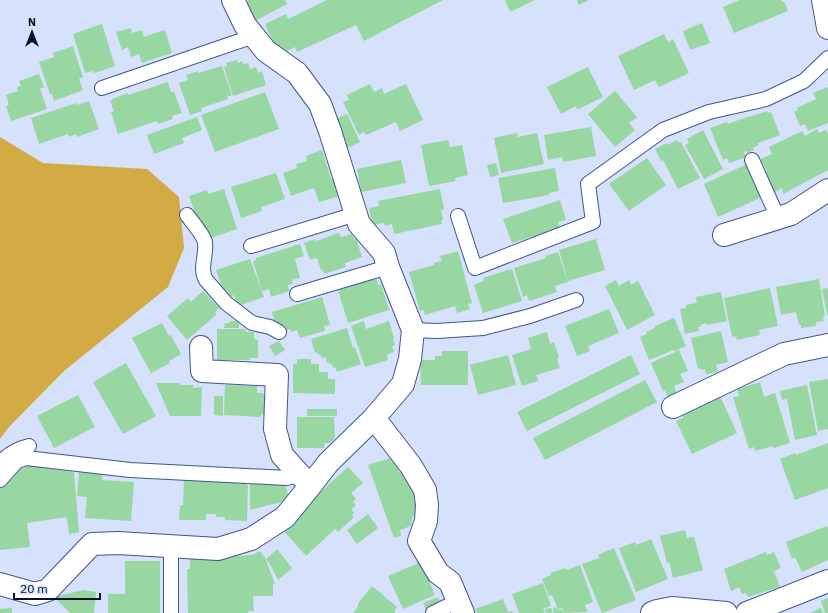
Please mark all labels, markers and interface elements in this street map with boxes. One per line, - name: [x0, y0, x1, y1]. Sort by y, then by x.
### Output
- north arrow: [12, 12, 52, 52]
- text: N: [28, 15, 36, 29]
- scale bar: [14, 575, 100, 601]
- text: 20 m: [20, 581, 48, 596]

